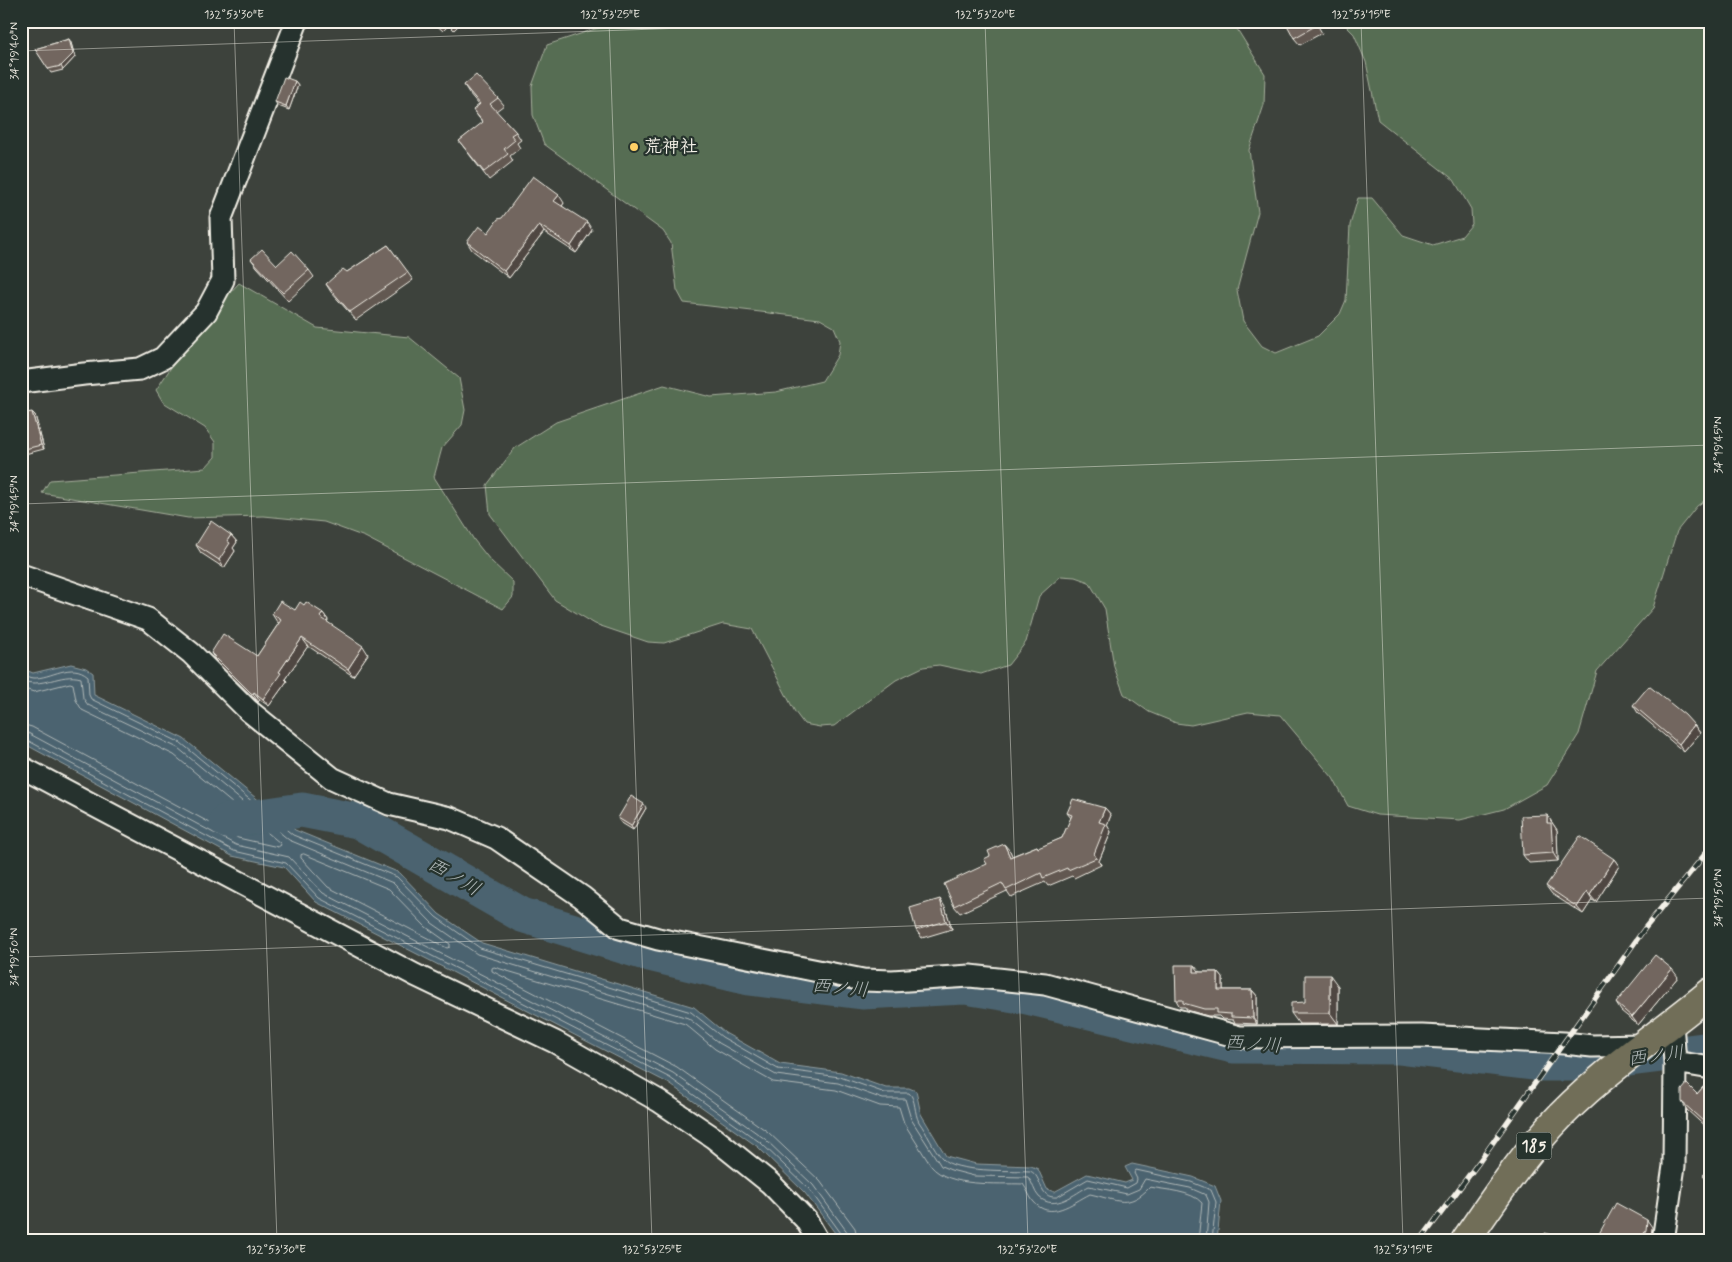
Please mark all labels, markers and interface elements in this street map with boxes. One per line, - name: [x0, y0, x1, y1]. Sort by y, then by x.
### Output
- text: 132°53'30"E: [204, 7, 264, 23]
- text: 132°53'25"E: [580, 7, 640, 23]
- text: 132°53'20"E: [955, 7, 1015, 23]
- text: 132°53'15"E: [1331, 7, 1391, 23]
- text: 34°19'40"N: [7, 22, 23, 80]
- place label: 荒神社: [644, 135, 698, 159]
- marker: 荒神社: [628, 141, 640, 153]
- text: 34°19'45"N: [1711, 416, 1727, 474]
- text: 34°19'45"N: [7, 475, 23, 533]
- water label: 西ノ川: [423, 852, 485, 902]
- text: 34°19'50"N: [1711, 869, 1727, 927]
- text: 34°19'50"N: [7, 928, 23, 986]
- water label: 西ノ川: [811, 973, 869, 1003]
- water label: 西ノ川: [1224, 1030, 1282, 1058]
- water label: 西ノ川: [1626, 1040, 1686, 1072]
- road number: 185: [1516, 1132, 1552, 1160]
- text: 132°53'30"E: [246, 1242, 306, 1258]
- text: 132°53'25"E: [622, 1242, 682, 1258]
- text: 132°53'20"E: [997, 1242, 1057, 1258]
- text: 132°53'15"E: [1373, 1242, 1433, 1258]

